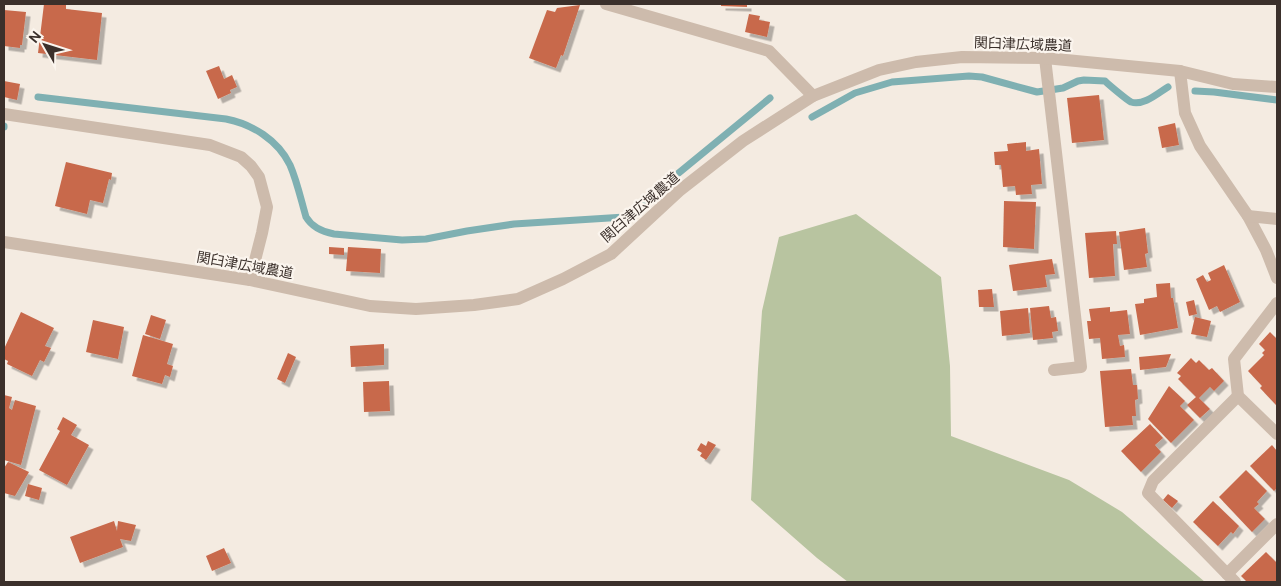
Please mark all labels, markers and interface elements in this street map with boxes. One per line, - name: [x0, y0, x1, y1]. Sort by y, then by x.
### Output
- north arrow: [20, 20, 70, 70]
- text: N: [25, 27, 45, 46]
- street label: 関臼津広域農道: [974, 33, 1072, 55]
- street label: 関臼津広域農道: [597, 168, 683, 246]
- street label: 関臼津広域農道: [195, 248, 295, 282]

